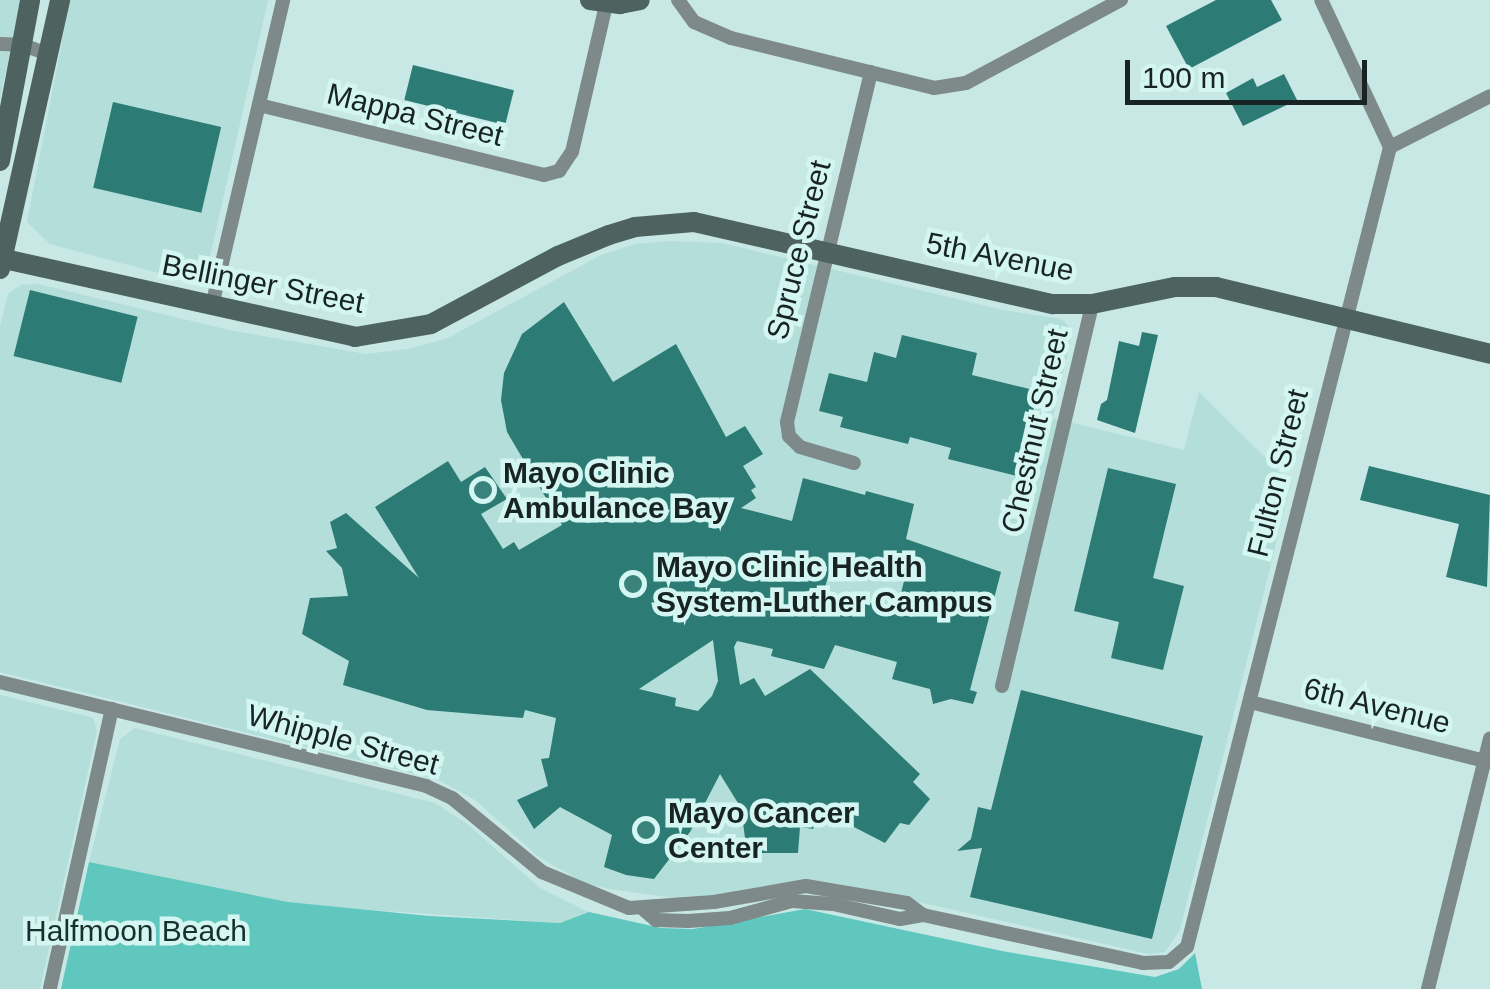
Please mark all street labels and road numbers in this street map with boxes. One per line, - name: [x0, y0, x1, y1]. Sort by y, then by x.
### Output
- street label: Mappa Street: [323, 76, 507, 154]
- street label: Spruce Street: [759, 157, 839, 343]
- street label: 5th Avenue: [922, 225, 1078, 289]
- street label: Bellinger Street: [159, 247, 367, 321]
- street label: Chestnut Street: [994, 325, 1076, 537]
- street label: Fulton Street: [1240, 385, 1316, 561]
- street label: 6th Avenue: [1299, 670, 1455, 742]
- street label: Whipple Street: [243, 697, 443, 783]

